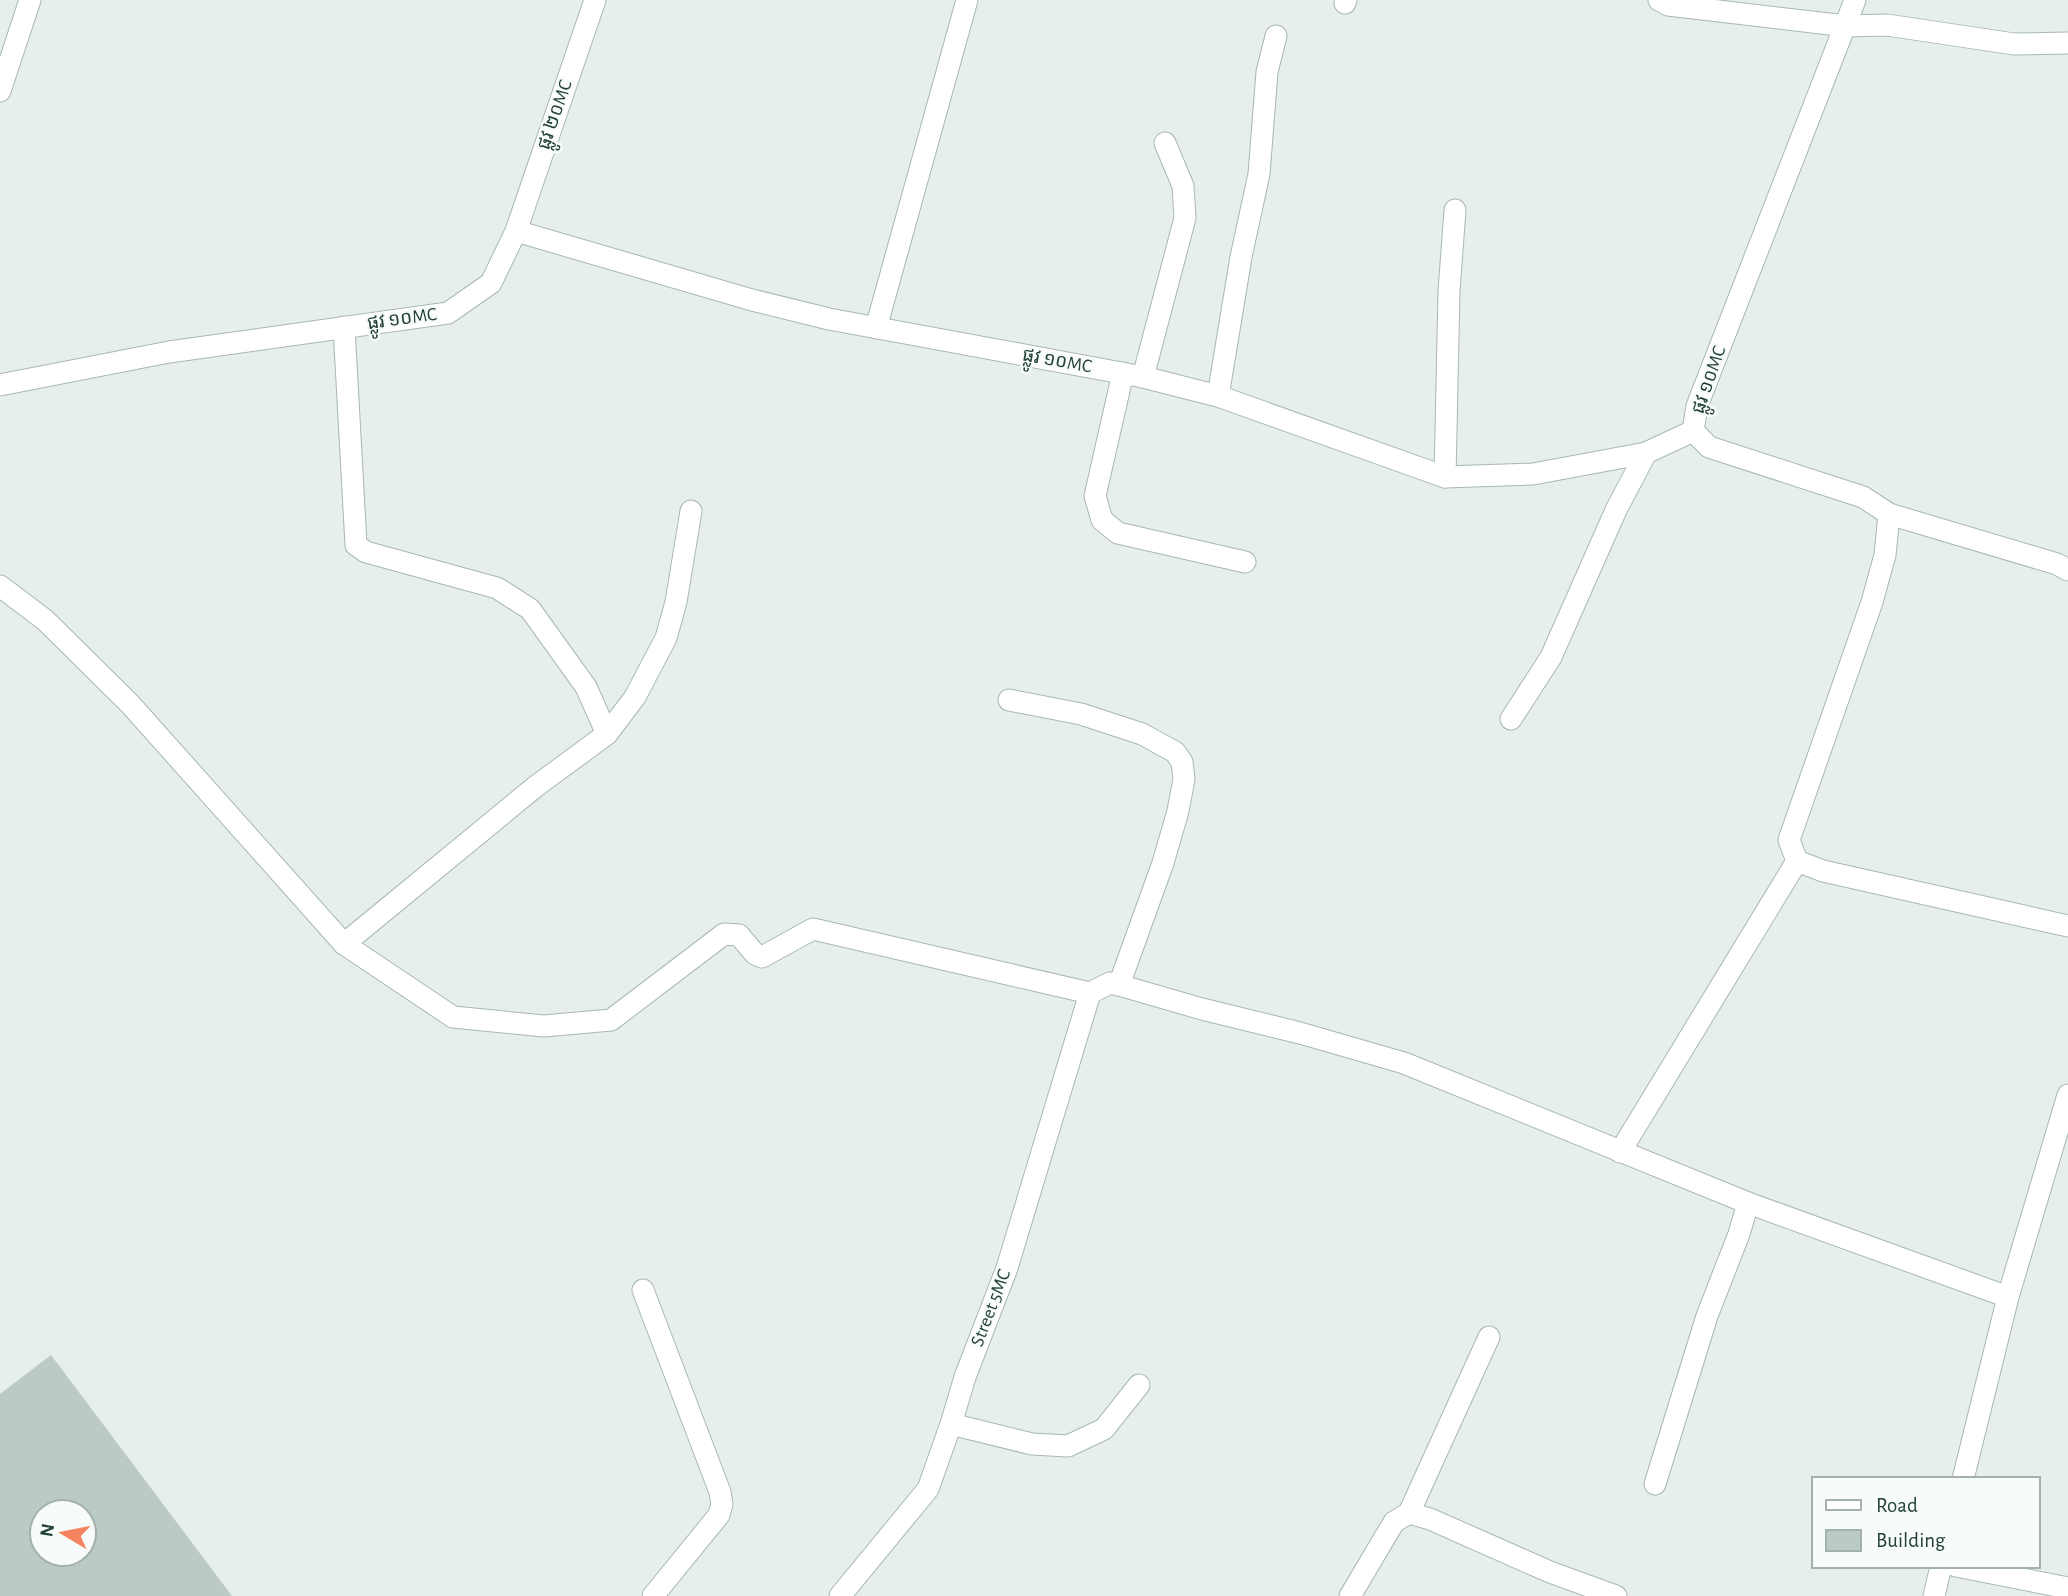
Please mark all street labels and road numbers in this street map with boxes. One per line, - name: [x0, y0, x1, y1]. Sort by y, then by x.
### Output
- street label: ផ្លូវ ២០MC: [534, 77, 582, 155]
- street label: ផ្លូវ ១០MC: [366, 305, 439, 340]
- street label: ផ្លូវ ១០MC: [1689, 344, 1736, 419]
- street label: ផ្លូវ ១០MC: [1020, 346, 1093, 383]
- street label: Street 5MC: [968, 1267, 1014, 1349]

